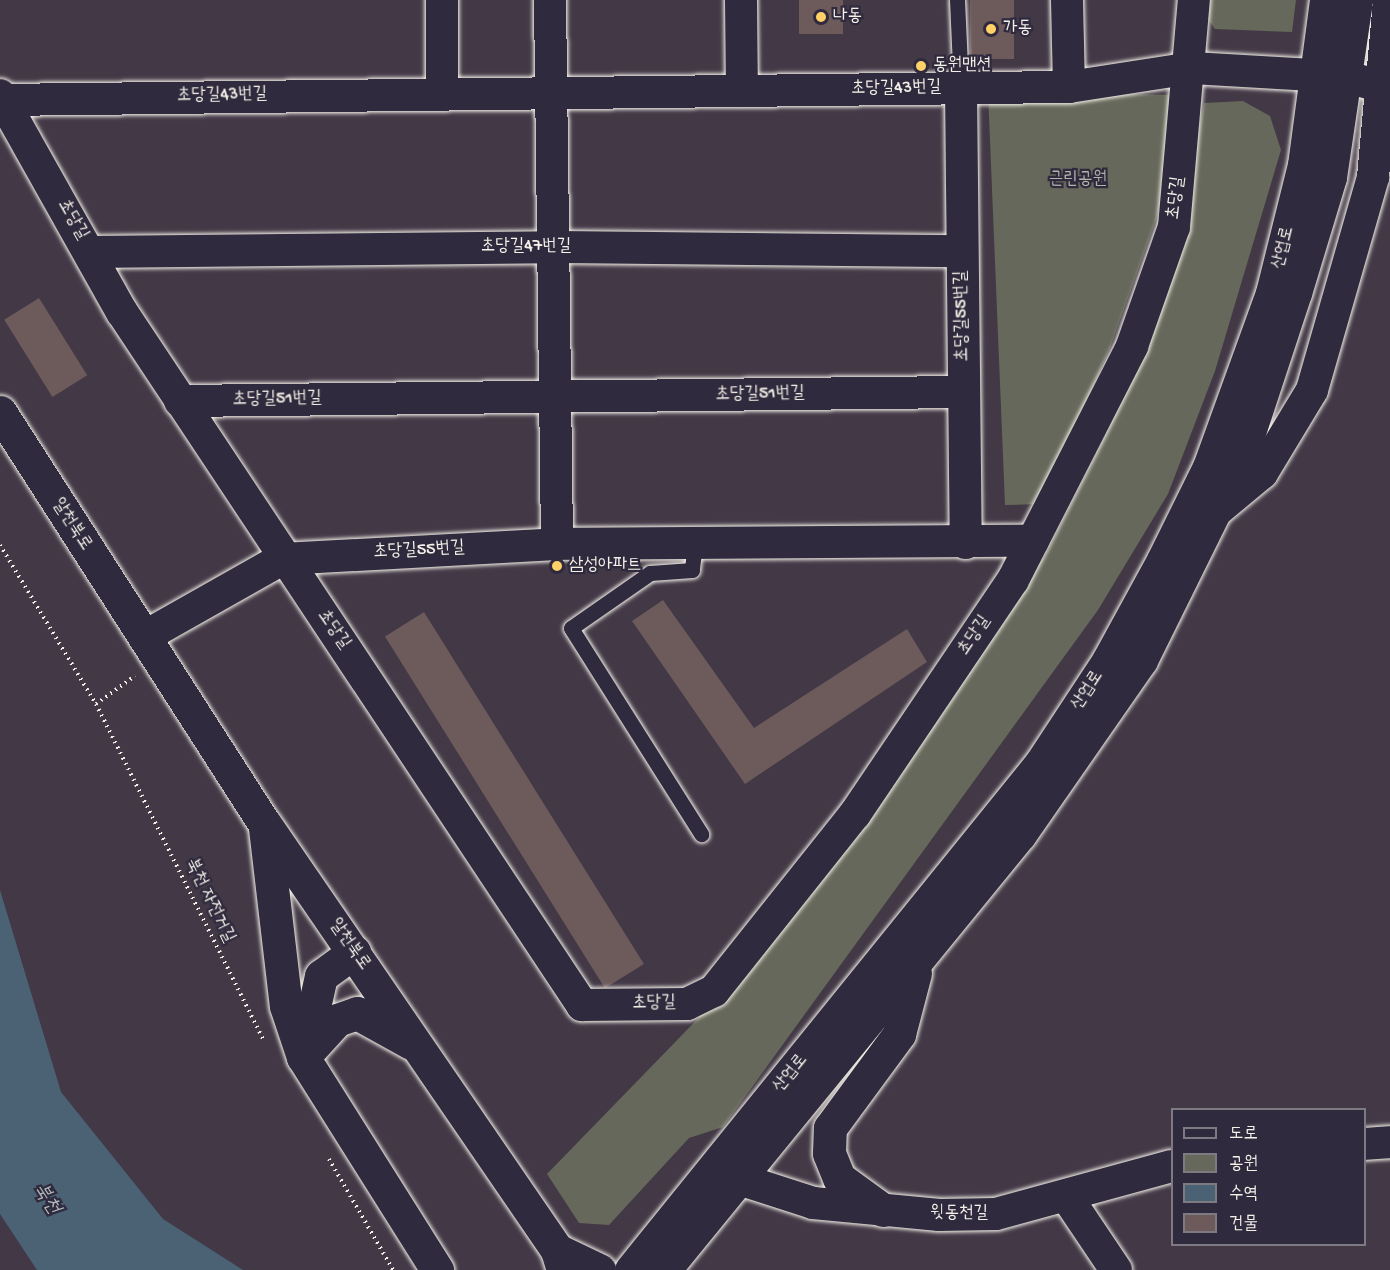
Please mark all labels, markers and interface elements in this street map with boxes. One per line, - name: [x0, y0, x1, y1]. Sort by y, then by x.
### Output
- place label: 나동: [833, 6, 862, 28]
- marker: 나동: [814, 10, 828, 24]
- place label: 가동: [1003, 18, 1032, 40]
- marker: 가동: [984, 22, 998, 36]
- place label: 동원맨션: [933, 55, 991, 77]
- marker: 동원맨션: [914, 59, 928, 73]
- street label: 초당길43번길: [851, 77, 941, 101]
- street label: 초당길43번길: [177, 84, 267, 108]
- park label: 근린공원: [1049, 169, 1107, 191]
- street label: 초당길: [1164, 175, 1190, 221]
- street label: 초당길: [52, 196, 92, 244]
- street label: 산업로: [1268, 224, 1300, 272]
- street label: 초당길47번길: [481, 236, 571, 258]
- street label: 초당길55번길: [951, 270, 975, 362]
- street label: 초당길51번길: [715, 383, 805, 407]
- street label: 초당길51번길: [232, 388, 322, 412]
- street label: 알천북로: [46, 495, 96, 555]
- street label: 초당길55번길: [373, 538, 465, 564]
- place label: 삼성아파트: [569, 555, 641, 577]
- marker: 삼성아파트: [550, 559, 564, 573]
- street label: 초당길: [312, 606, 354, 654]
- street label: 초당길: [954, 612, 996, 660]
- street label: 산업로: [1067, 667, 1109, 715]
- street label: 북천 자전거길: [179, 855, 239, 947]
- street label: 알천북로: [324, 915, 374, 975]
- street label: 초당길: [632, 993, 676, 1015]
- street label: 산업로: [769, 1050, 813, 1098]
- legend: [1171, 1108, 1366, 1246]
- text: 도로: [1229, 1124, 1258, 1145]
- text: 공원: [1229, 1154, 1258, 1175]
- water label: 북천: [27, 1179, 65, 1219]
- text: 수역: [1229, 1184, 1258, 1205]
- street label: 윗동천길: [930, 1203, 988, 1225]
- text: 건물: [1229, 1214, 1258, 1235]

